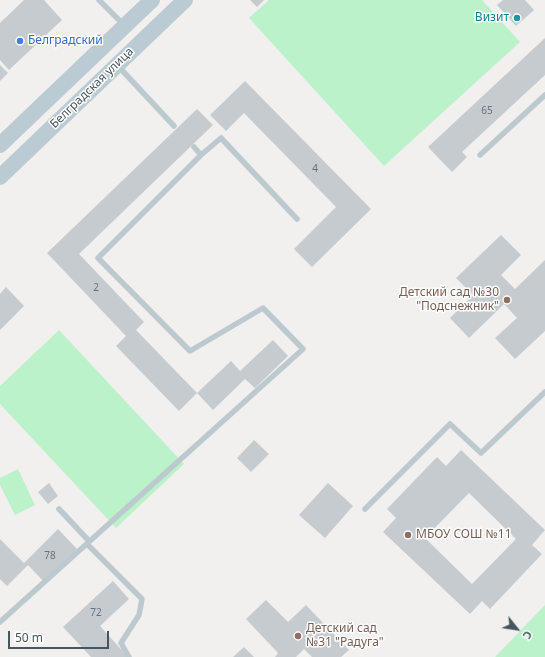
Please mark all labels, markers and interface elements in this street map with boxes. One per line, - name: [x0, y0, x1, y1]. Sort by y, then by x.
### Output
- place label: Визит: [475, 11, 509, 25]
- marker: Визит: [512, 13, 522, 23]
- place label: Белградский: [28, 34, 103, 48]
- marker: Белградский: [15, 36, 25, 46]
- street label: Белградская улица: [47, 45, 137, 131]
- house number: 65: [481, 105, 493, 117]
- house number: 4: [312, 163, 318, 175]
- house number: 2: [93, 282, 99, 294]
- place label: Детский сад №30 "Подснежник": [399, 286, 499, 314]
- marker: Детский сад №30 "Подснежник": [502, 295, 512, 305]
- place label: МБОУ СОШ №11: [416, 528, 511, 542]
- marker: МБОУ СОШ №11: [403, 530, 413, 540]
- house number: 78: [44, 550, 56, 562]
- house number: 72: [90, 607, 102, 619]
- north arrow: [497, 609, 537, 649]
- place label: Детский сад №31 "Радуга": [306, 622, 384, 650]
- scale bar: [10, 623, 111, 649]
- text: С: [520, 628, 536, 642]
- text: 50 m: [15, 629, 43, 646]
- marker: Детский сад №31 "Радуга": [293, 631, 303, 641]

